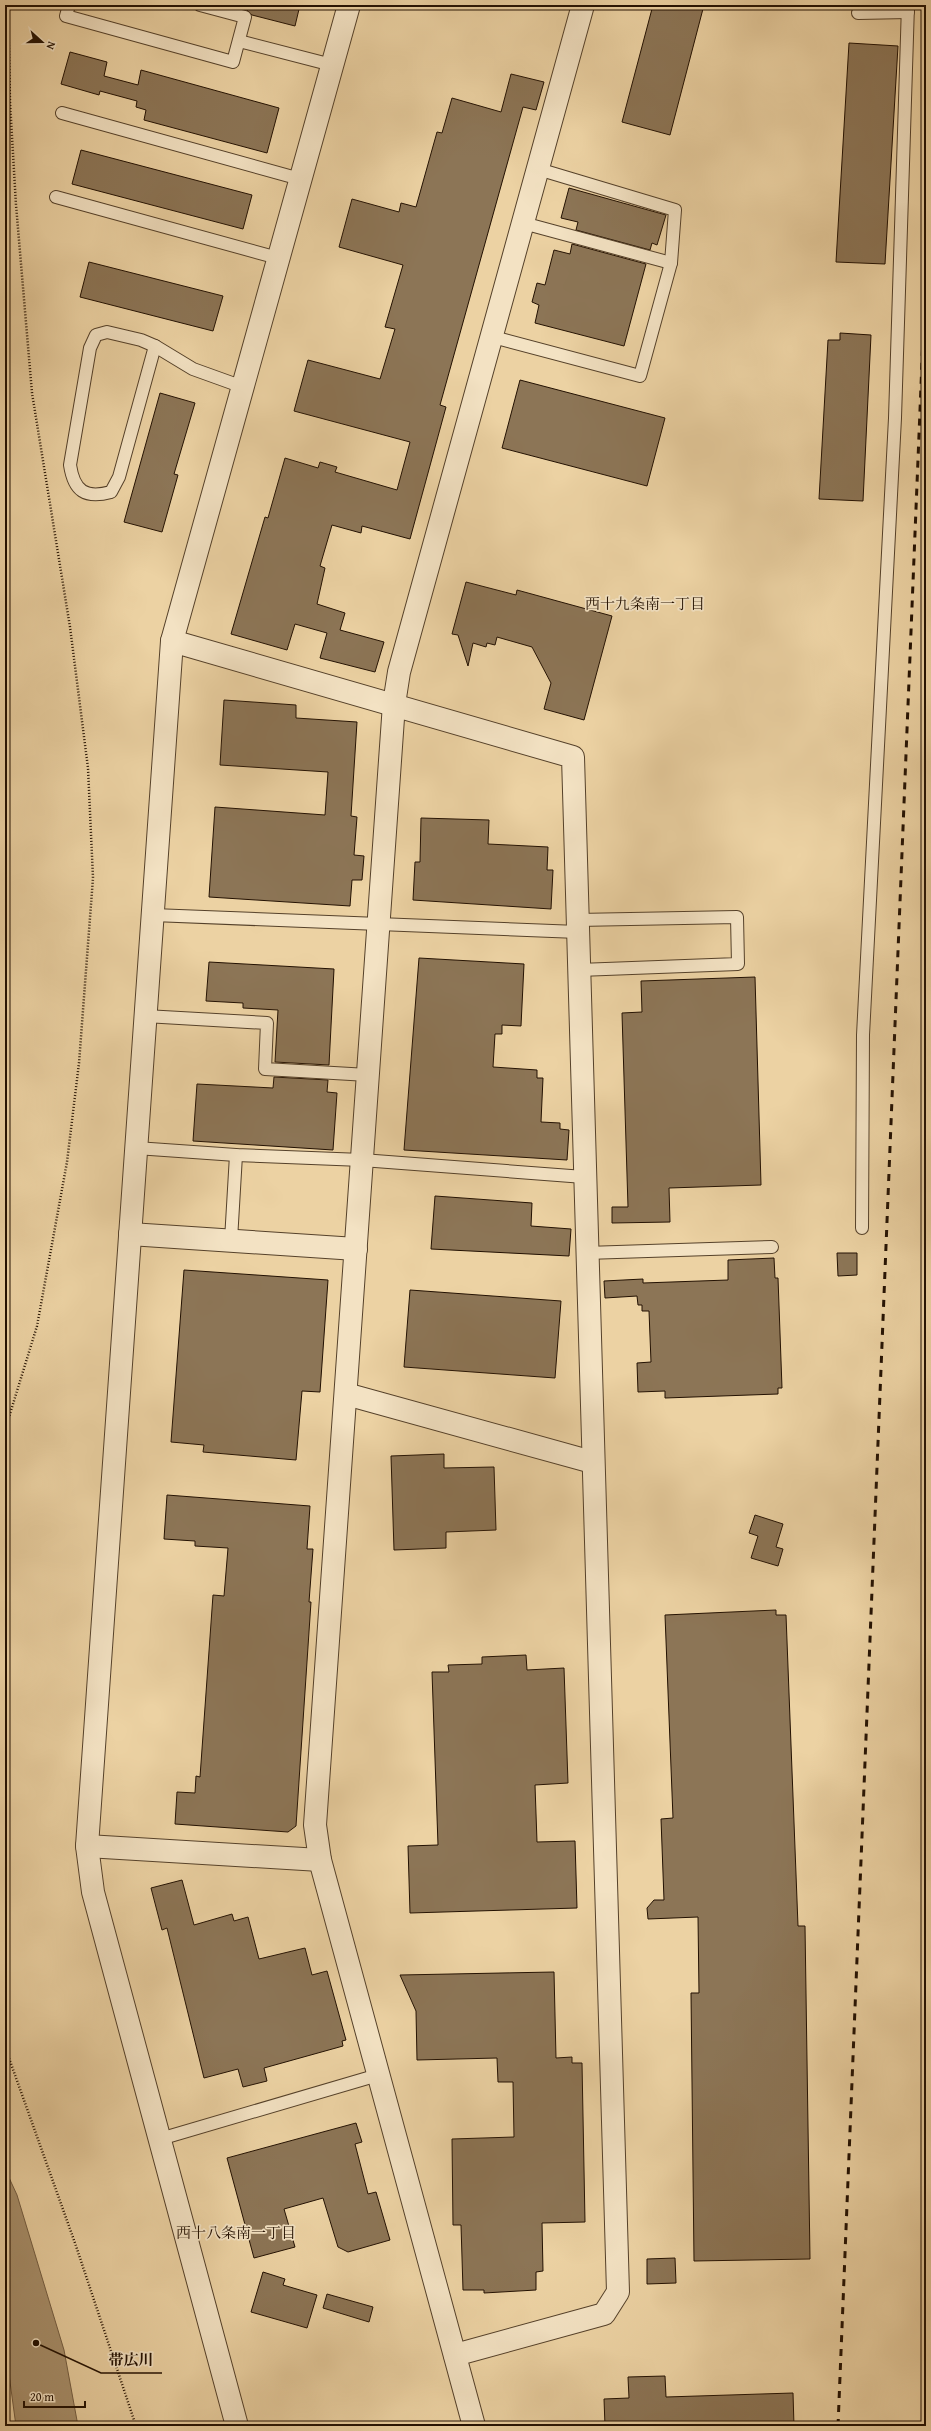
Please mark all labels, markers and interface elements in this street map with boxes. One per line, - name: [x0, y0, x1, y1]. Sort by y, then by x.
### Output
- north arrow: [22, 22, 62, 62]
- text: N: [42, 39, 60, 52]
- district label: 西十九条南一丁目: [585, 593, 705, 614]
- district label: 西十八条南一丁目: [176, 2222, 296, 2243]
- callout: 帯広川: [101, 2346, 162, 2373]
- text: 帯広川: [108, 2349, 154, 2370]
- scale bar: [24, 2383, 85, 2409]
- text: 20 m: [30, 2388, 54, 2405]

